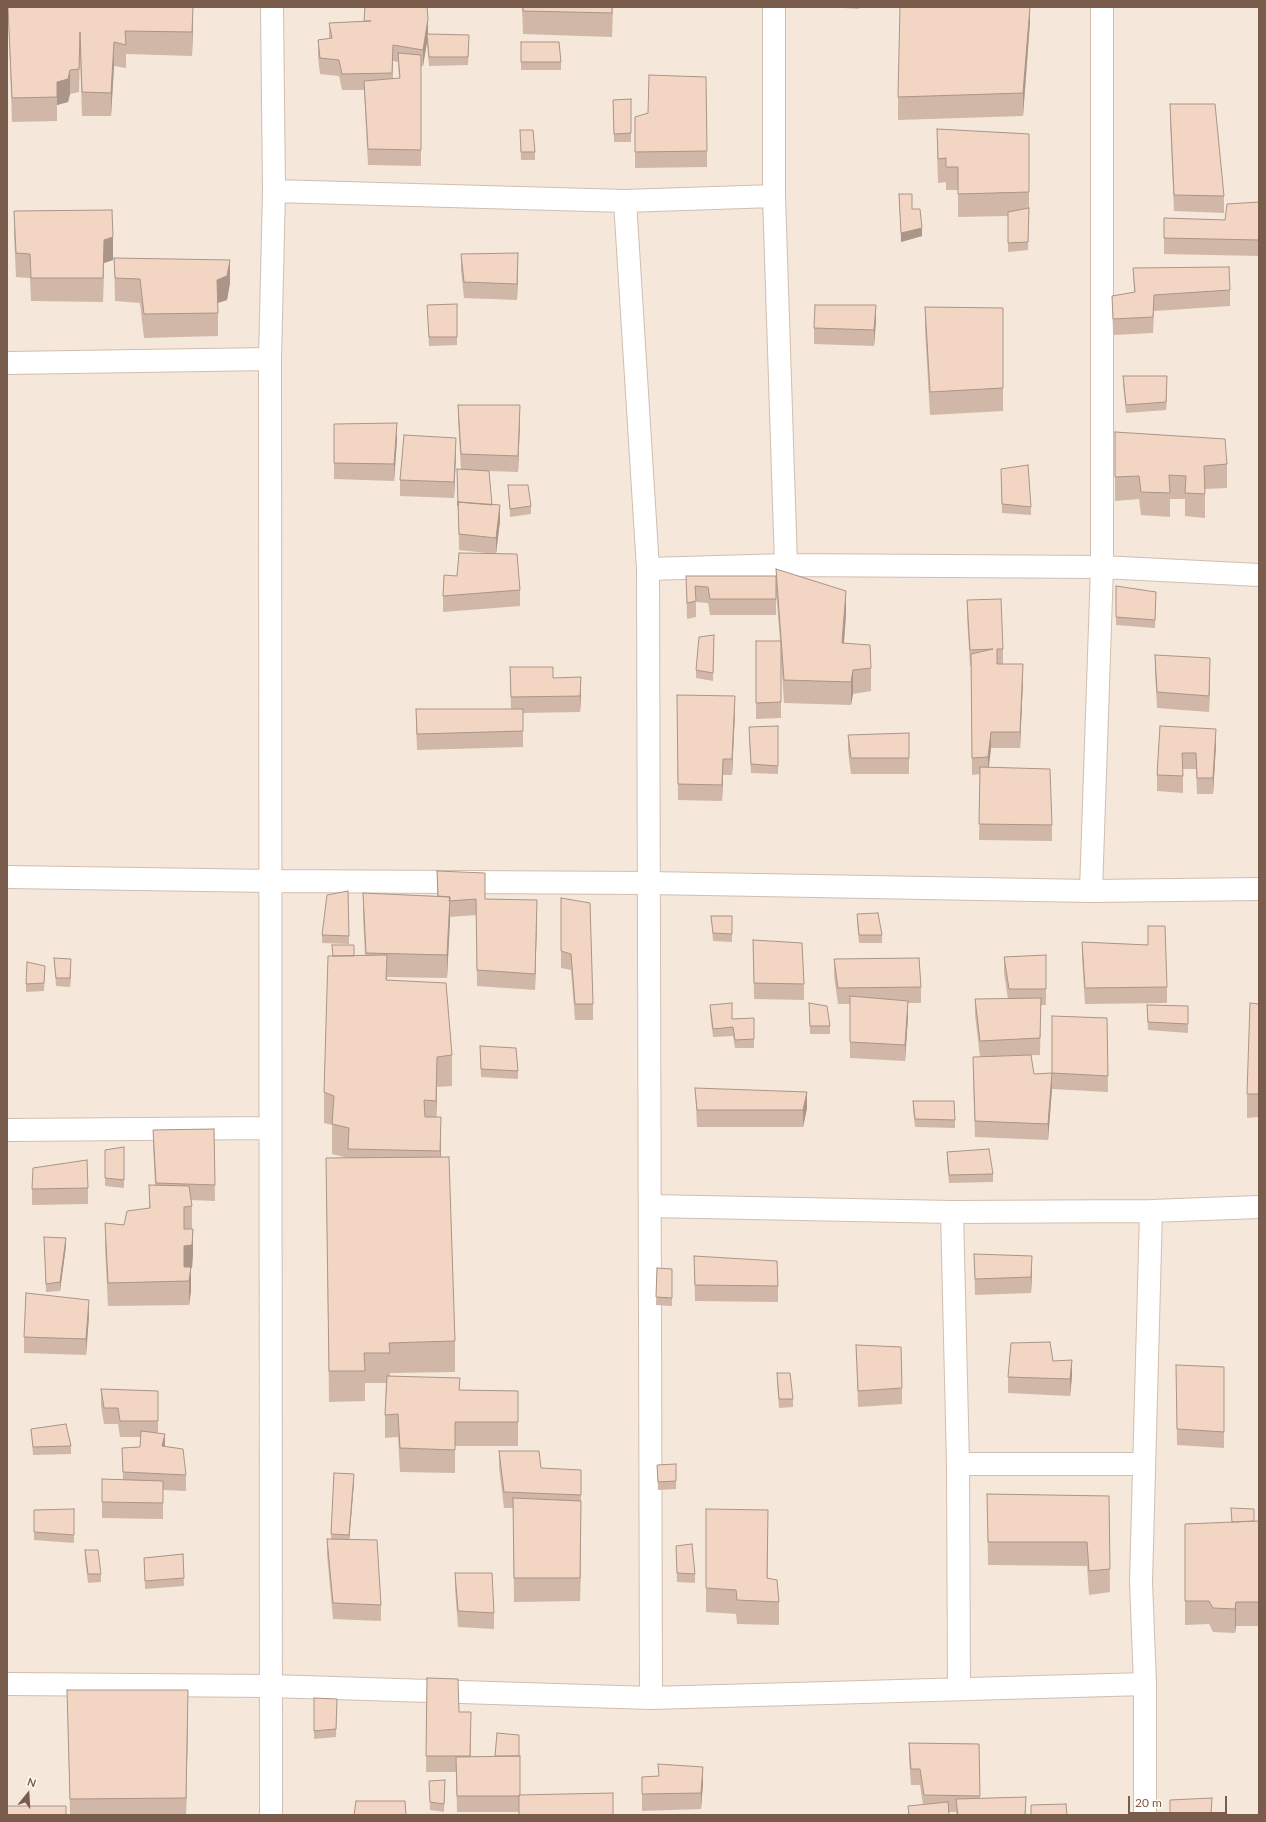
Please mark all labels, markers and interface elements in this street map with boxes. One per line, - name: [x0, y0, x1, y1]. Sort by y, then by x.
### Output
- north arrow: [8, 1774, 48, 1814]
- text: N: [26, 1775, 38, 1790]
- scale bar: [1130, 1788, 1229, 1814]
- text: 20 m: [1135, 1795, 1162, 1810]

